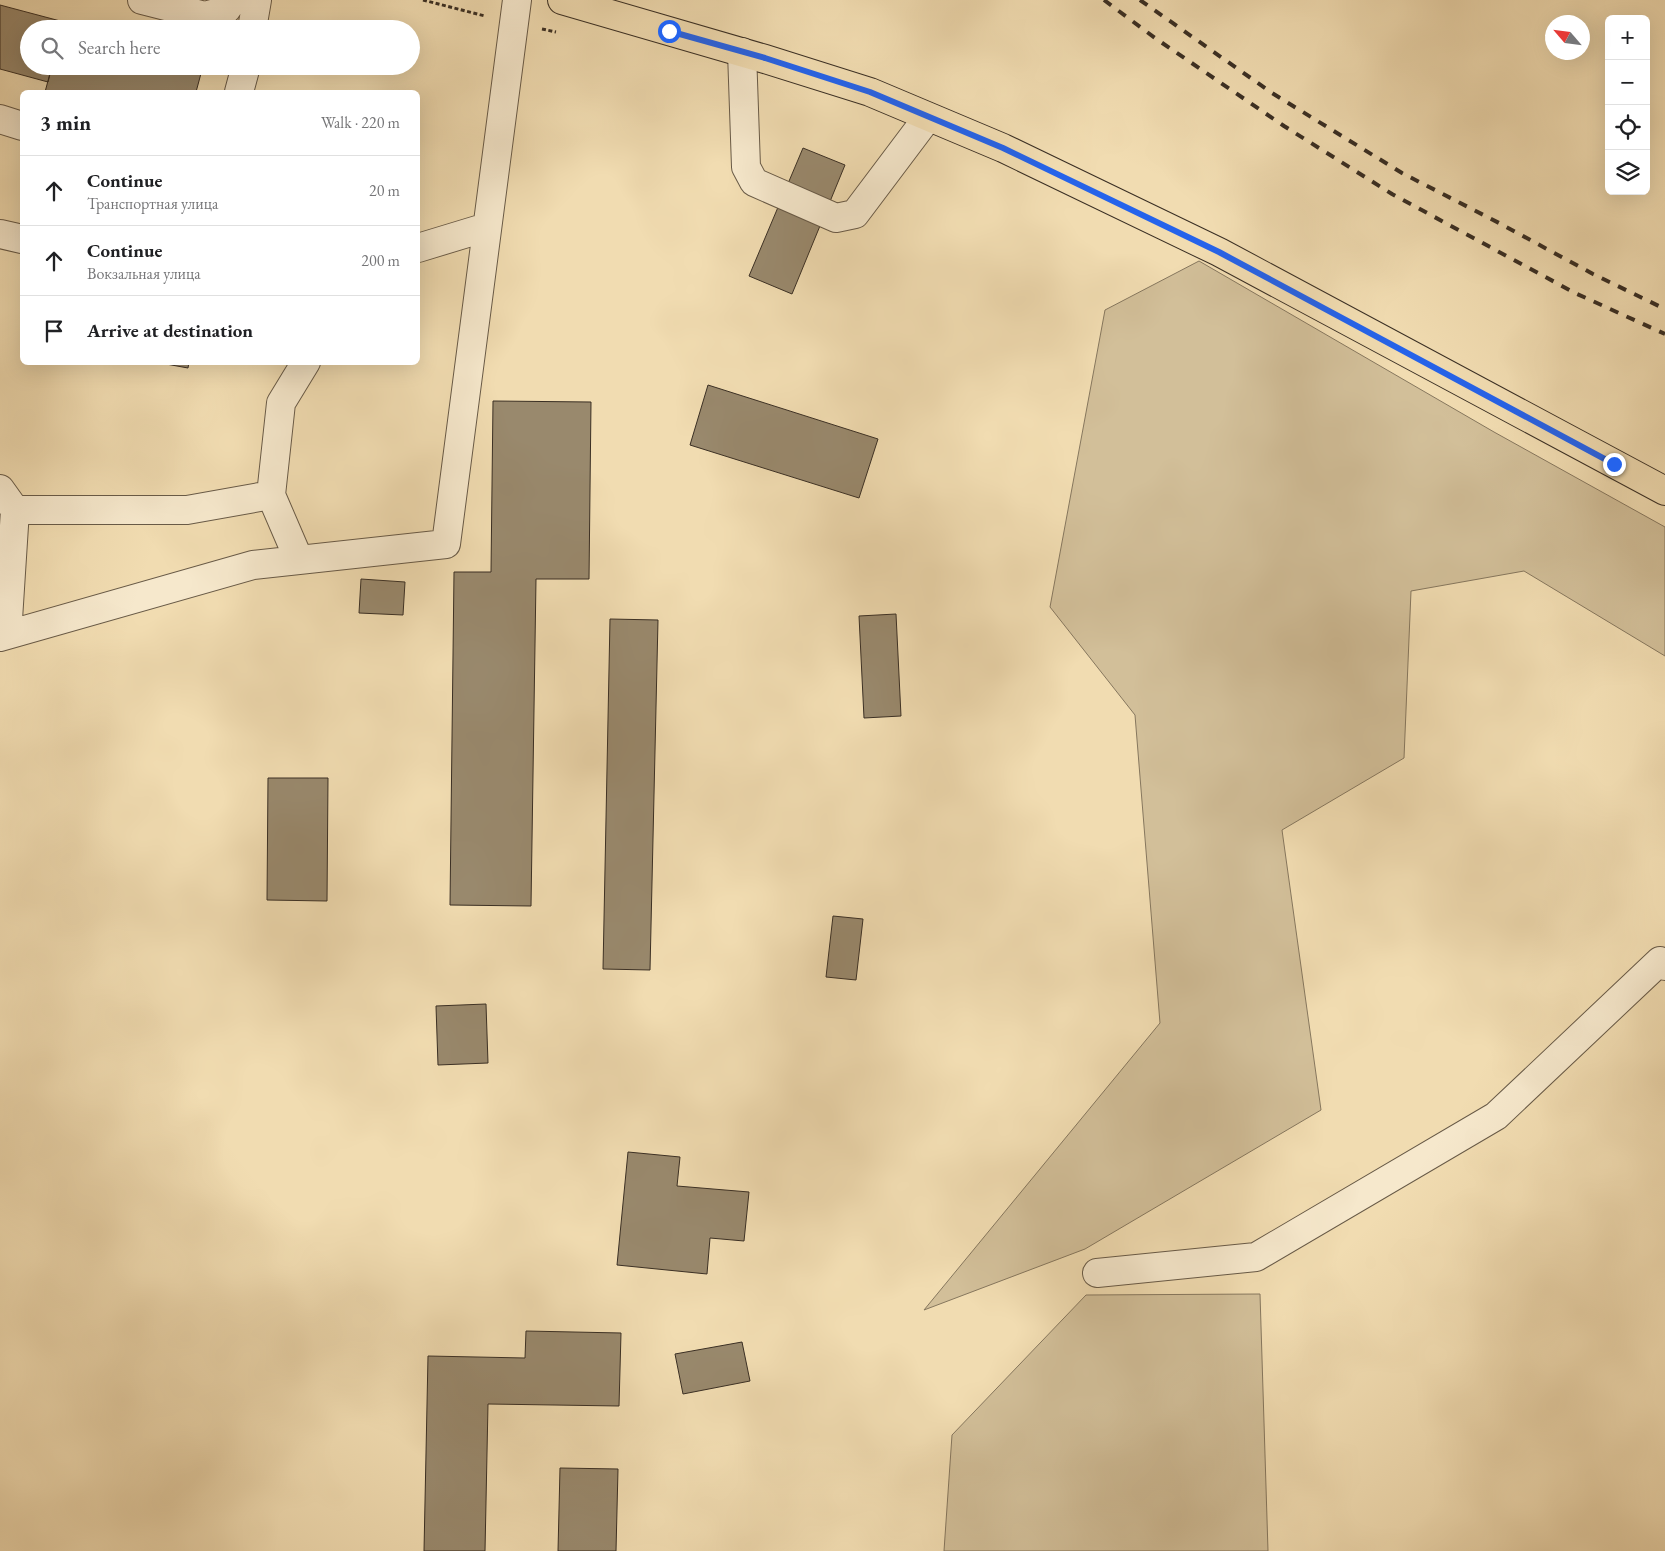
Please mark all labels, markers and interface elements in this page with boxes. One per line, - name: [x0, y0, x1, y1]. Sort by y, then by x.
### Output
- north arrow: [1545, 15, 1590, 60]
- map controls: [1605, 15, 1650, 195]
- button: +: [1605, 15, 1650, 60]
- search box: [20, 20, 420, 75]
- route start: [658, 20, 681, 43]
- icon: search: [38, 34, 66, 62]
- text: Search here: [78, 35, 160, 60]
- button: −: [1605, 60, 1650, 105]
- button: locate: [1605, 105, 1650, 150]
- text: 3 min: [40, 109, 91, 136]
- text: Walk · 220 m: [321, 112, 400, 133]
- button: layers: [1605, 150, 1650, 195]
- text: Continue: [87, 168, 162, 193]
- icon: ahead: [40, 177, 68, 205]
- text: 20 m: [369, 180, 400, 201]
- text: Транспортная улица: [87, 193, 218, 214]
- text: Continue: [87, 238, 162, 263]
- icon: ahead: [40, 247, 68, 275]
- text: 200 m: [361, 250, 400, 271]
- text: Вокзальная улица: [87, 263, 201, 284]
- icon: arrive: [40, 317, 68, 345]
- text: Arrive at destination: [87, 318, 253, 343]
- route end: [1603, 453, 1626, 476]

